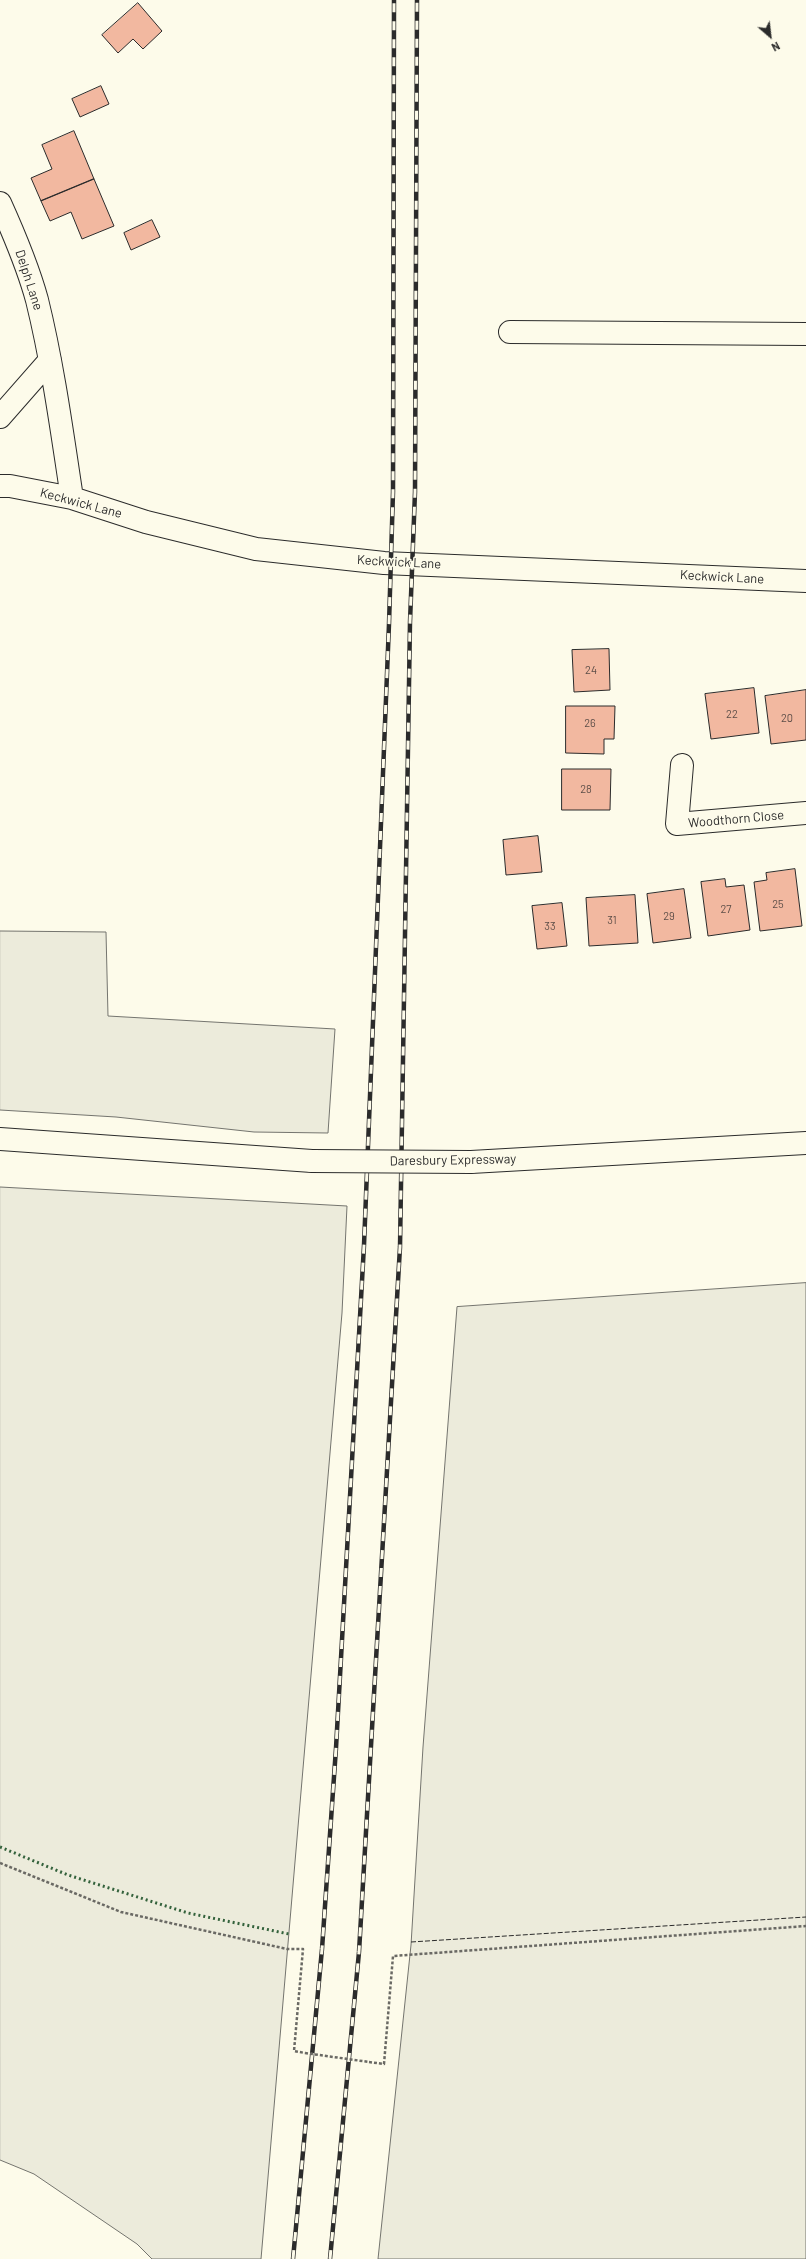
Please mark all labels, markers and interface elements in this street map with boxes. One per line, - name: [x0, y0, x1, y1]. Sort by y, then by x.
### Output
- north arrow: [750, 16, 790, 56]
- text: N: [770, 40, 782, 54]
- street label: Delph Lane: [12, 248, 46, 312]
- street label: Keckwick Lane: [38, 485, 124, 521]
- street label: Keckwick Lane: [356, 552, 442, 572]
- street label: Keckwick Lane: [679, 567, 765, 587]
- house number: 24: [585, 663, 597, 677]
- house number: 22: [726, 707, 738, 721]
- house number: 20: [781, 711, 793, 725]
- house number: 26: [584, 716, 596, 730]
- house number: 28: [580, 782, 592, 796]
- street label: Woodthorn Close: [687, 807, 785, 831]
- house number: 25: [772, 897, 784, 911]
- house number: 27: [720, 902, 732, 916]
- house number: 29: [663, 909, 675, 923]
- house number: 31: [607, 913, 617, 927]
- house number: 33: [544, 919, 556, 933]
- street label: Daresbury Expressway: [390, 1151, 516, 1169]

